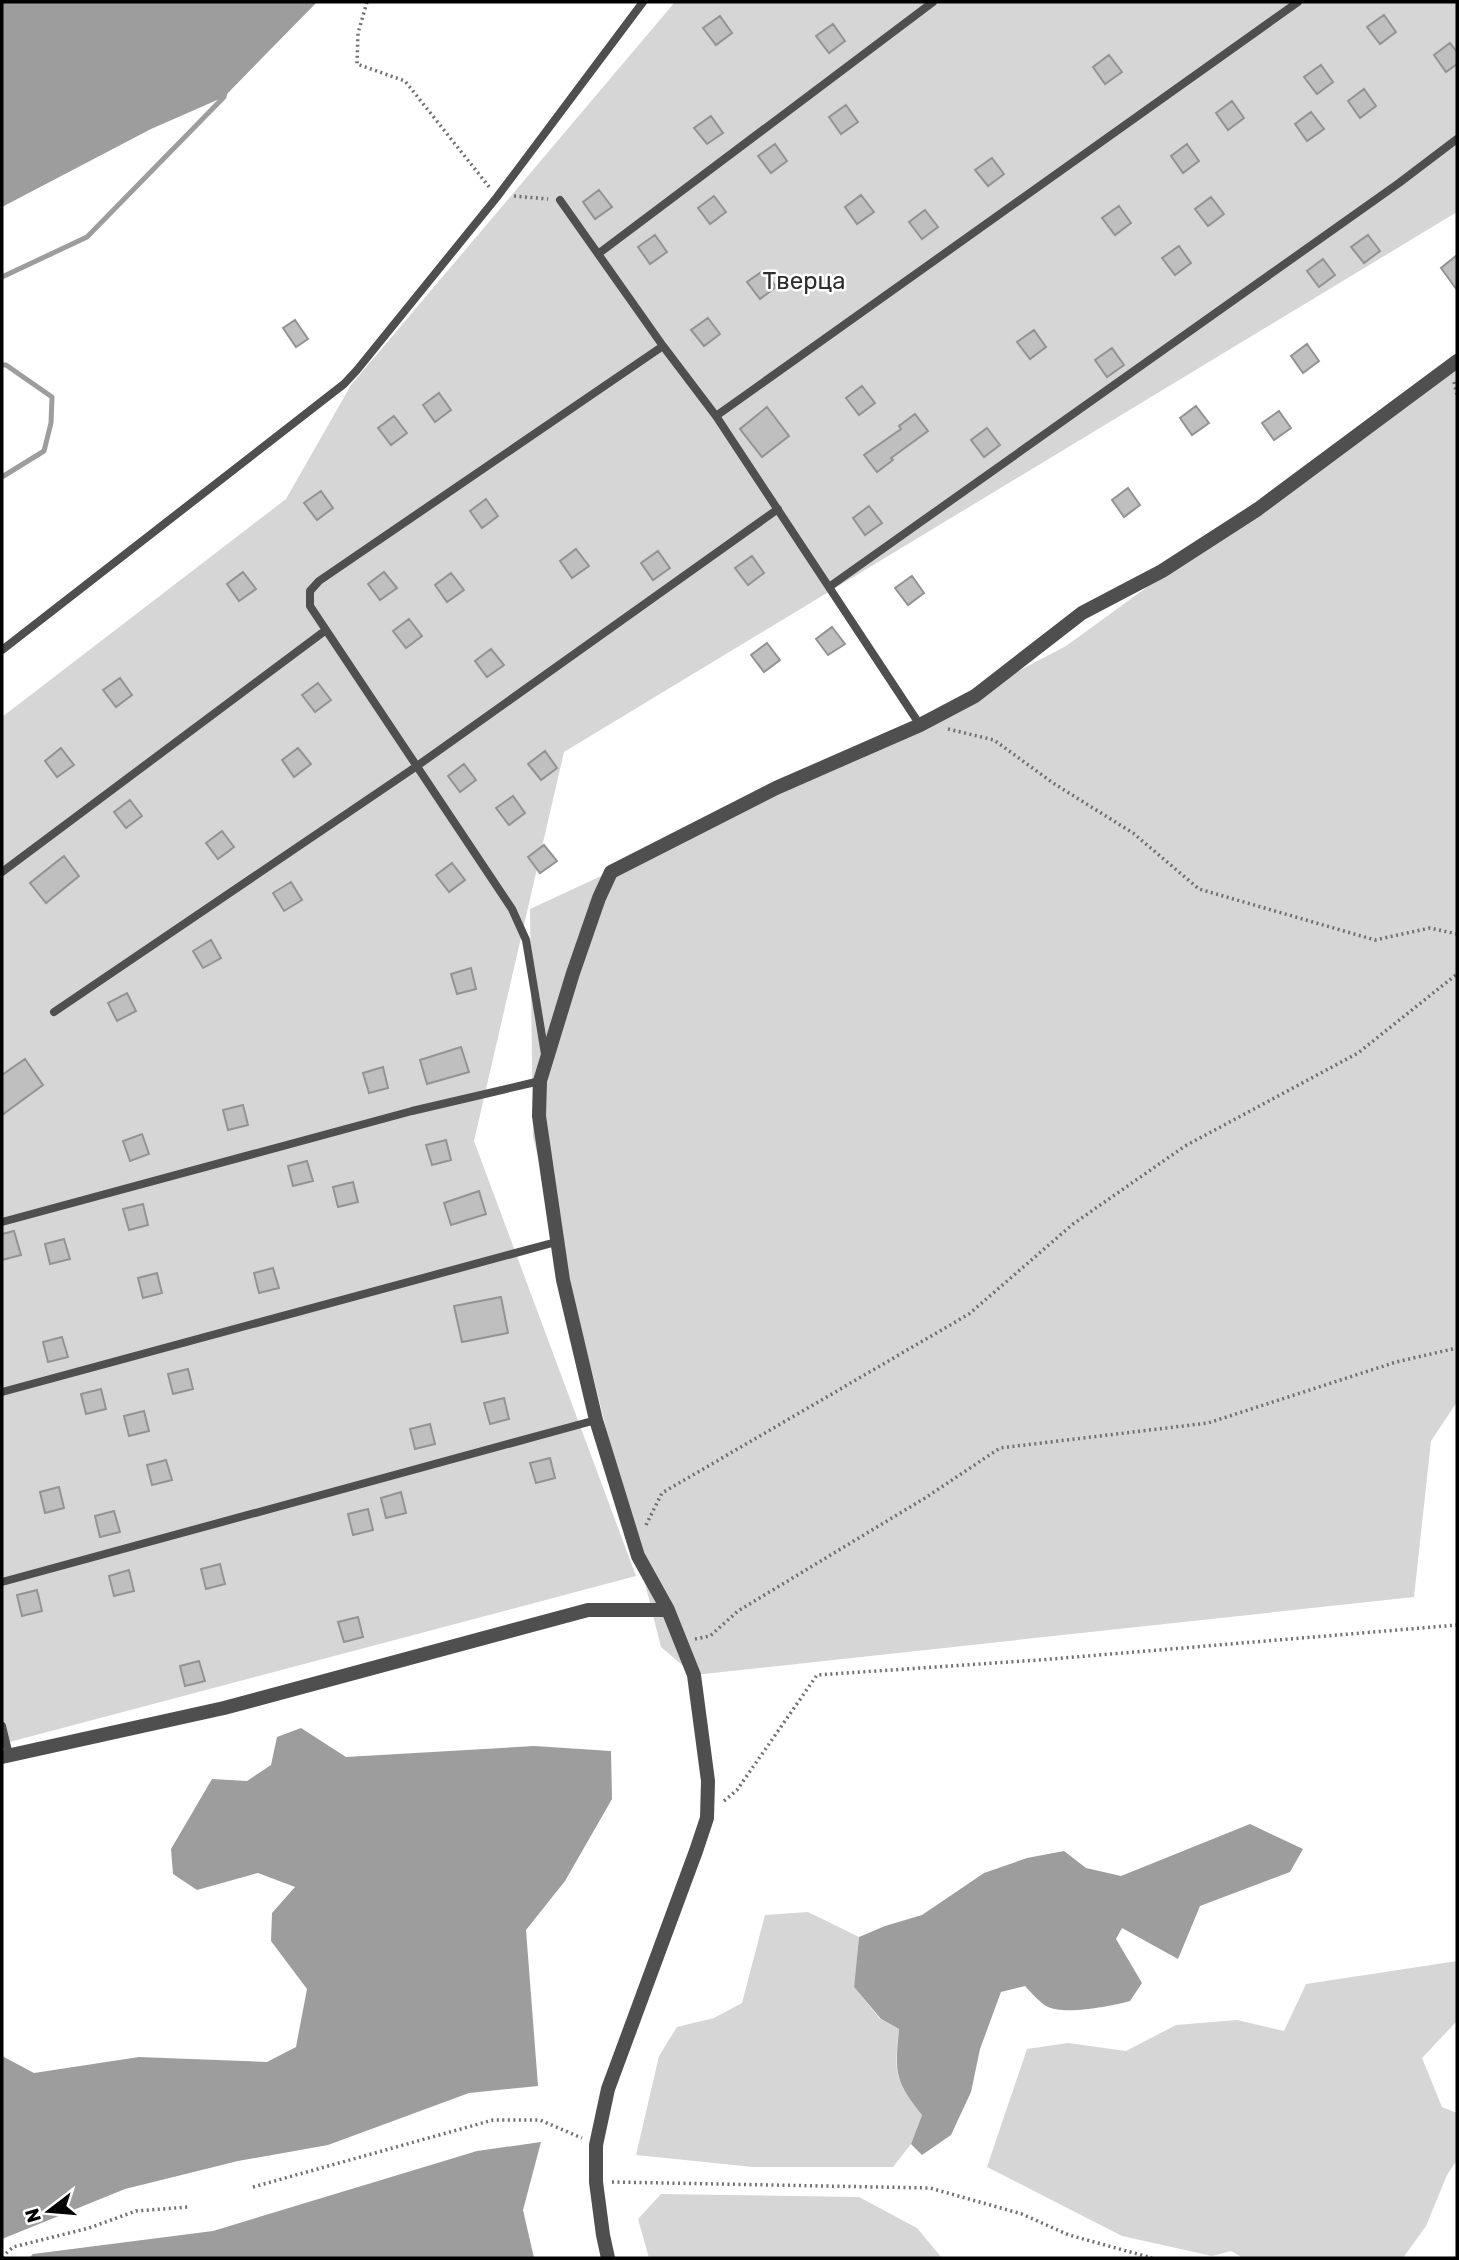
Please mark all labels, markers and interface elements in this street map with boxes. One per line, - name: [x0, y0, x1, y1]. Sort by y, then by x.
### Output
- park label: Тверца: [762, 267, 846, 295]
- north arrow: [14, 2176, 84, 2246]
- text: N: [20, 2206, 46, 2225]

